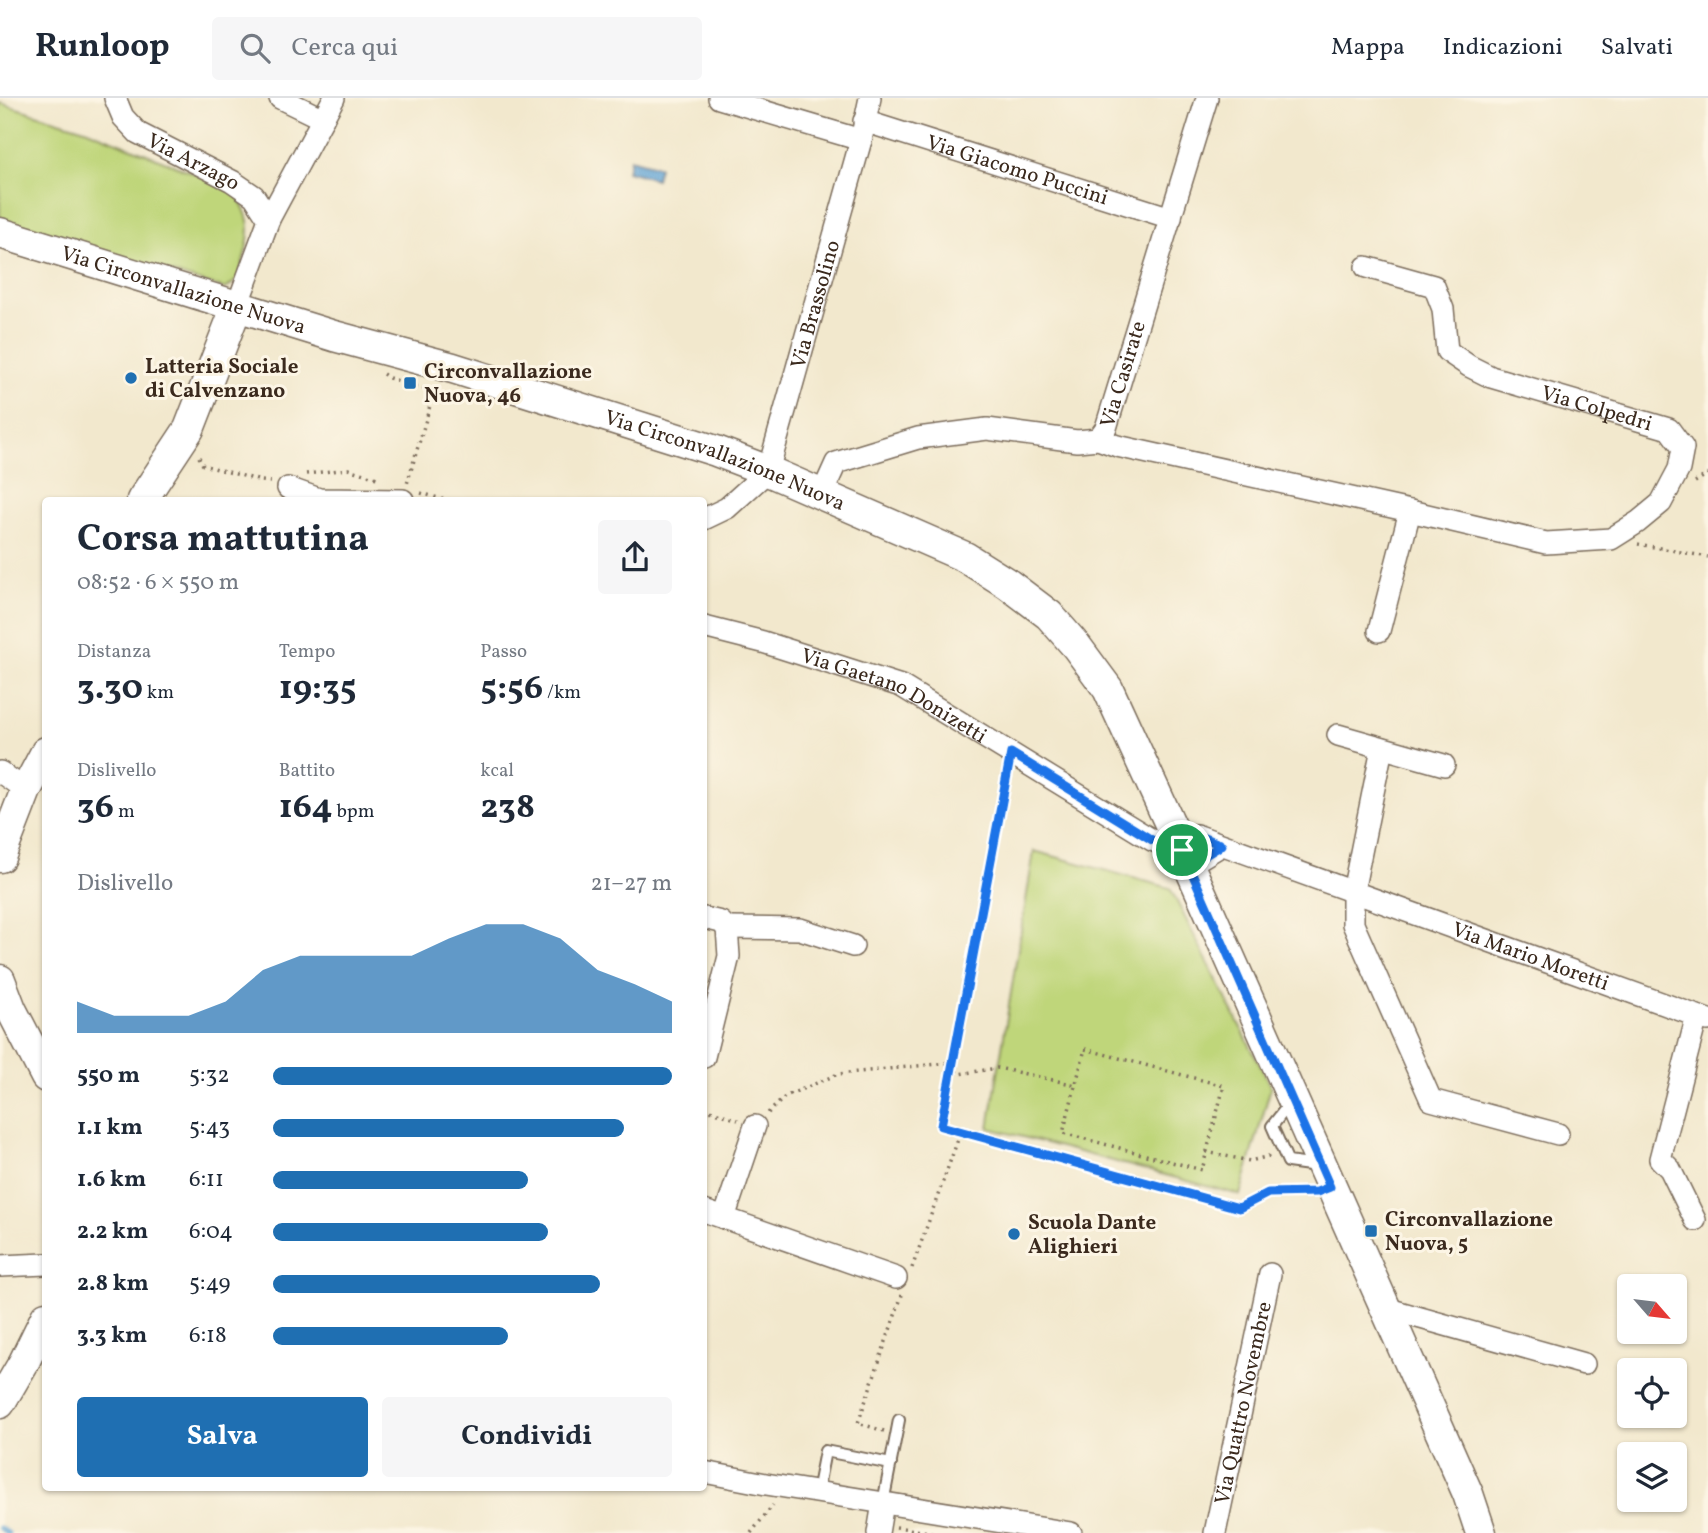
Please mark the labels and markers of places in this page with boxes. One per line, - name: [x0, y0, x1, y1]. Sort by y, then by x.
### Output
- place label: Latteria Sociale di Calvenzano: [145, 353, 299, 406]
- place label: Circonvallazione Nuova, 46: [424, 358, 592, 411]
- marker: Latteria Sociale di Calvenzano: [123, 370, 139, 386]
- marker: Circonvallazione Nuova, 46: [402, 375, 418, 391]
- pin: [1152, 820, 1212, 880]
- place label: Circonvallazione Nuova, 5: [1385, 1206, 1553, 1259]
- place label: Scuola Dante Alighieri: [1028, 1209, 1156, 1262]
- marker: Circonvallazione Nuova, 5: [1363, 1223, 1379, 1239]
- marker: Scuola Dante Alighieri: [1006, 1226, 1022, 1242]

